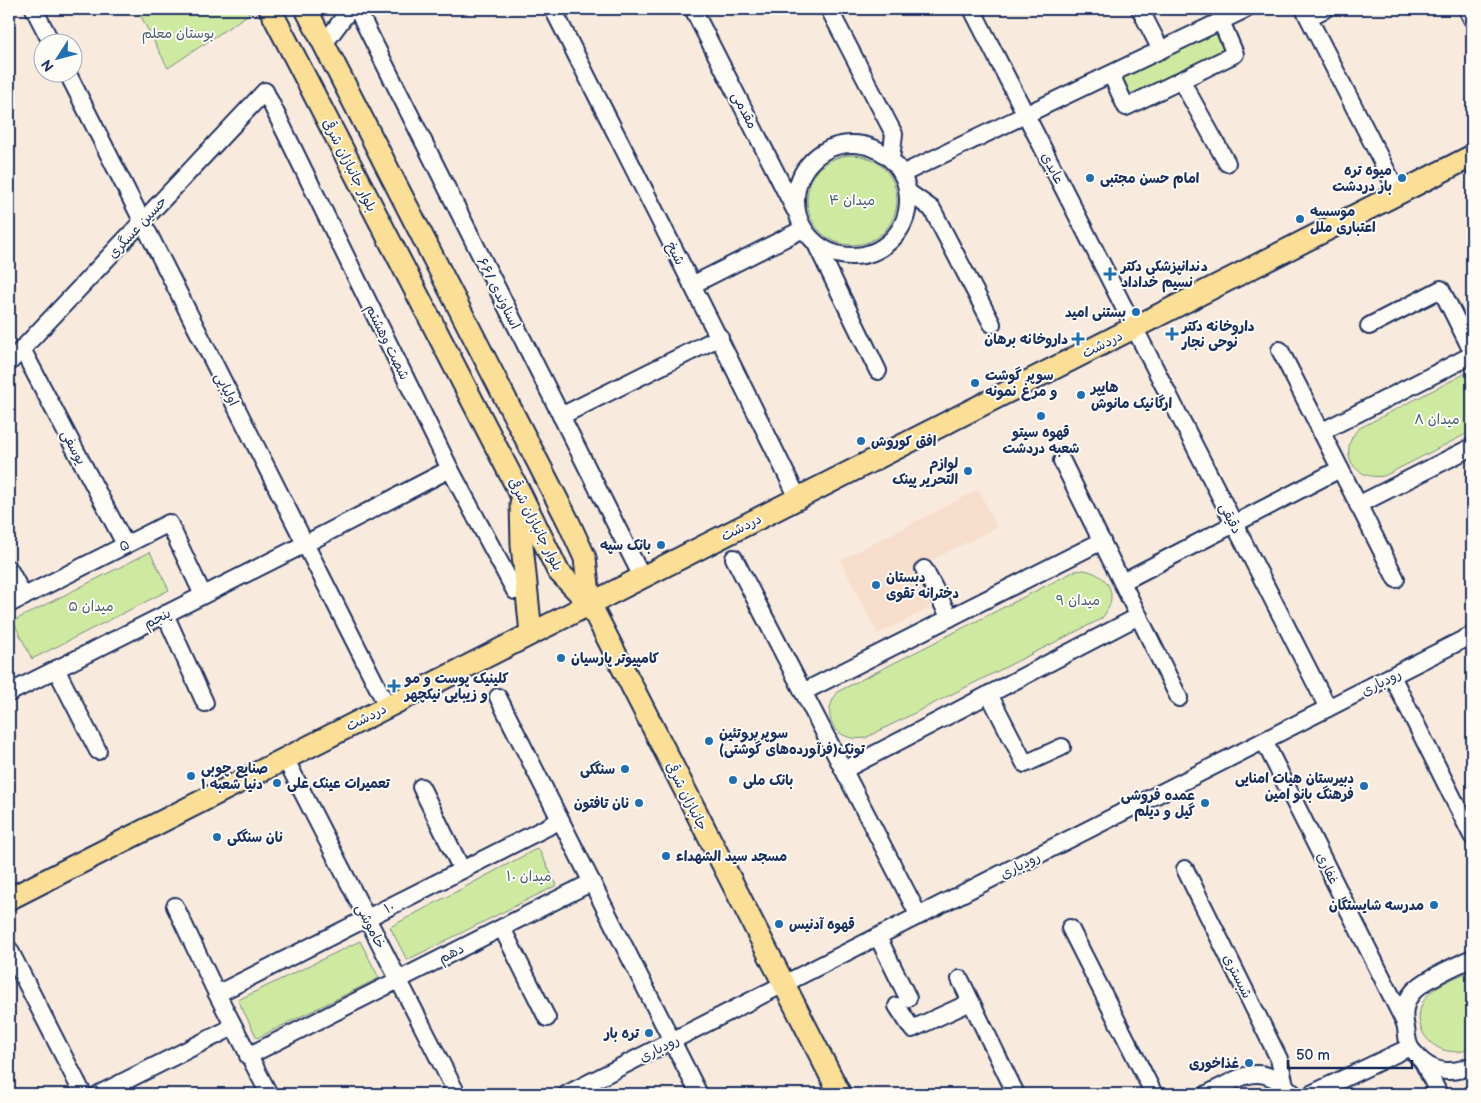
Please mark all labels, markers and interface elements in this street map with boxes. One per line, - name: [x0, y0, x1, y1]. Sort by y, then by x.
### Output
- park label: بوستان معلم: [142, 25, 214, 44]
- north arrow: [32, 32, 82, 82]
- text: N: [38, 56, 58, 75]
- street label: مقدمی: [728, 89, 761, 132]
- street label: بلوار جانبازان شرقی: [319, 116, 380, 215]
- street label: عابدی: [1037, 150, 1068, 187]
- place label: میوه تره بار دردشت: [1332, 162, 1392, 195]
- place label: امام حسن مجتبی: [1100, 170, 1200, 189]
- marker: امام حسن مجتبی: [1084, 172, 1096, 184]
- marker: میوه تره بار دردشت: [1396, 172, 1408, 184]
- park label: میدان ۴: [829, 192, 875, 209]
- street label: حسین عسگری: [104, 193, 170, 262]
- place label: موسسه اعتباری ملل: [1310, 203, 1376, 236]
- marker: موسسه اعتباری ملل: [1294, 213, 1306, 225]
- street label: شیخ: [662, 239, 689, 268]
- street label: اسناوندی /۶۶: [473, 255, 524, 332]
- place label: دندانپزشکی دکتر نسیم خداداد: [1119, 258, 1208, 293]
- marker: دندانپزشکی دکتر نسیم خداداد: [1103, 267, 1117, 281]
- street label: شصت وهشتم: [360, 302, 413, 384]
- place label: بستنی امید: [1065, 304, 1126, 321]
- marker: بستنی امید: [1130, 306, 1142, 318]
- place label: داروخانه دکتر نوحی نجار: [1180, 318, 1255, 352]
- street label: دردشت: [1079, 327, 1125, 362]
- marker: داروخانه دکتر نوحی نجار: [1166, 328, 1178, 340]
- place label: داروخانه برهان: [984, 331, 1068, 349]
- marker: داروخانه برهان: [1072, 333, 1084, 345]
- place label: سوپر گوشت و مرغ نمونه: [985, 366, 1057, 401]
- street label: اولیایی: [211, 370, 242, 409]
- marker: سوپر گوشت و مرغ نمونه: [969, 377, 981, 389]
- place label: هایپر ارگانیک مانوش: [1089, 379, 1172, 413]
- marker: هایپر ارگانیک مانوش: [1075, 389, 1087, 401]
- marker: قهوه سیتو شعبه دردشت: [1035, 410, 1047, 422]
- park label: میدان ۸: [1414, 411, 1460, 428]
- place label: قهوه سیتو شعبه دردشت: [1003, 424, 1079, 457]
- street label: یوسفی: [57, 427, 90, 468]
- place label: افق کوروش: [871, 433, 937, 451]
- marker: افق کوروش: [855, 435, 867, 447]
- place label: لوازم التحریر پینک: [892, 455, 958, 488]
- marker: لوازم التحریر پینک: [962, 465, 974, 477]
- street label: بلوار جانبازان شرقی: [505, 475, 566, 574]
- street label: دقیقی: [1216, 500, 1246, 537]
- street label: دردشت: [718, 510, 764, 545]
- street label: ۵: [116, 536, 132, 555]
- place label: بانک سپه: [600, 537, 651, 554]
- marker: بانک سپه: [655, 539, 667, 551]
- place label: دبستان دخترانه تقوی: [886, 569, 959, 603]
- marker: دبستان دخترانه تقوی: [870, 579, 882, 591]
- park label: میدان ۹: [1056, 592, 1100, 609]
- park label: میدان ۵: [68, 598, 114, 615]
- street label: پنجم: [141, 604, 175, 634]
- place label: کامپیوتر پارسیان: [571, 650, 660, 668]
- marker: کامپیوتر پارسیان: [555, 652, 567, 664]
- street label: رودباری: [1358, 665, 1404, 700]
- place label: کلینیک پوست و مو و زیبایی نیکچهر: [403, 670, 509, 703]
- marker: کلینیک پوست و مو و زیبایی نیکچهر: [387, 679, 401, 693]
- street label: دردشت: [343, 700, 389, 735]
- place label: سوپرپروتئین تونک(فرآورده‌های گوشتی): [719, 725, 866, 759]
- marker: سوپرپروتئین تونک(فرآورده‌های گوشتی): [703, 735, 715, 747]
- street label: جانبازان شرقی: [662, 759, 711, 833]
- place label: صنایع چوبی دنیا شعبه ۱: [201, 760, 268, 793]
- place label: سنگکی: [580, 760, 615, 778]
- marker: سنگکی: [619, 763, 631, 775]
- marker: صنایع چوبی دنیا شعبه ۱: [185, 770, 197, 782]
- place label: دبیرستان هیات امنایی فرهنگ بانو امین: [1235, 770, 1354, 804]
- place label: بانک ملی: [743, 772, 793, 789]
- marker: بانک ملی: [727, 774, 739, 786]
- place label: تعمیرات عینک علی: [287, 775, 391, 792]
- marker: تعمیرات عینک علی: [271, 777, 283, 789]
- marker: دبیرستان هیات امنایی فرهنگ بانو امین: [1358, 780, 1370, 792]
- place label: عمده فروشی گیل و دیلم: [1121, 787, 1196, 822]
- place label: نان تافتون: [574, 795, 629, 813]
- marker: نان تافتون: [633, 797, 645, 809]
- marker: عمده فروشی گیل و دیلم: [1199, 797, 1211, 809]
- place label: نان سنگکی: [227, 828, 283, 846]
- marker: نان سنگکی: [211, 831, 223, 843]
- place label: مسجد سید الشهداء: [676, 848, 787, 865]
- street label: رودباری: [997, 848, 1043, 883]
- street label: غفاری: [1313, 849, 1343, 887]
- marker: مسجد سید الشهداء: [660, 850, 672, 862]
- park label: میدان ۱۰: [506, 868, 552, 885]
- place label: مدرسه شایستگان: [1329, 896, 1424, 914]
- street label: ۱۰: [381, 898, 397, 917]
- marker: مدرسه شایستگان: [1428, 899, 1440, 911]
- street label: خاموشی: [352, 901, 389, 952]
- place label: قهوه آدنیس: [789, 916, 855, 934]
- marker: قهوه آدنیس: [773, 918, 785, 930]
- street label: دهم: [436, 940, 468, 969]
- street label: شبستری: [1219, 951, 1256, 1001]
- place label: تره بار: [602, 1025, 640, 1042]
- marker: تره بار: [643, 1027, 655, 1039]
- street label: رودباری: [636, 1031, 682, 1066]
- scale bar: [1288, 1038, 1412, 1070]
- text: 50 m: [1296, 1046, 1330, 1065]
- place label: غذاخوری: [1189, 1055, 1240, 1073]
- marker: غذاخوری: [1243, 1057, 1255, 1069]

